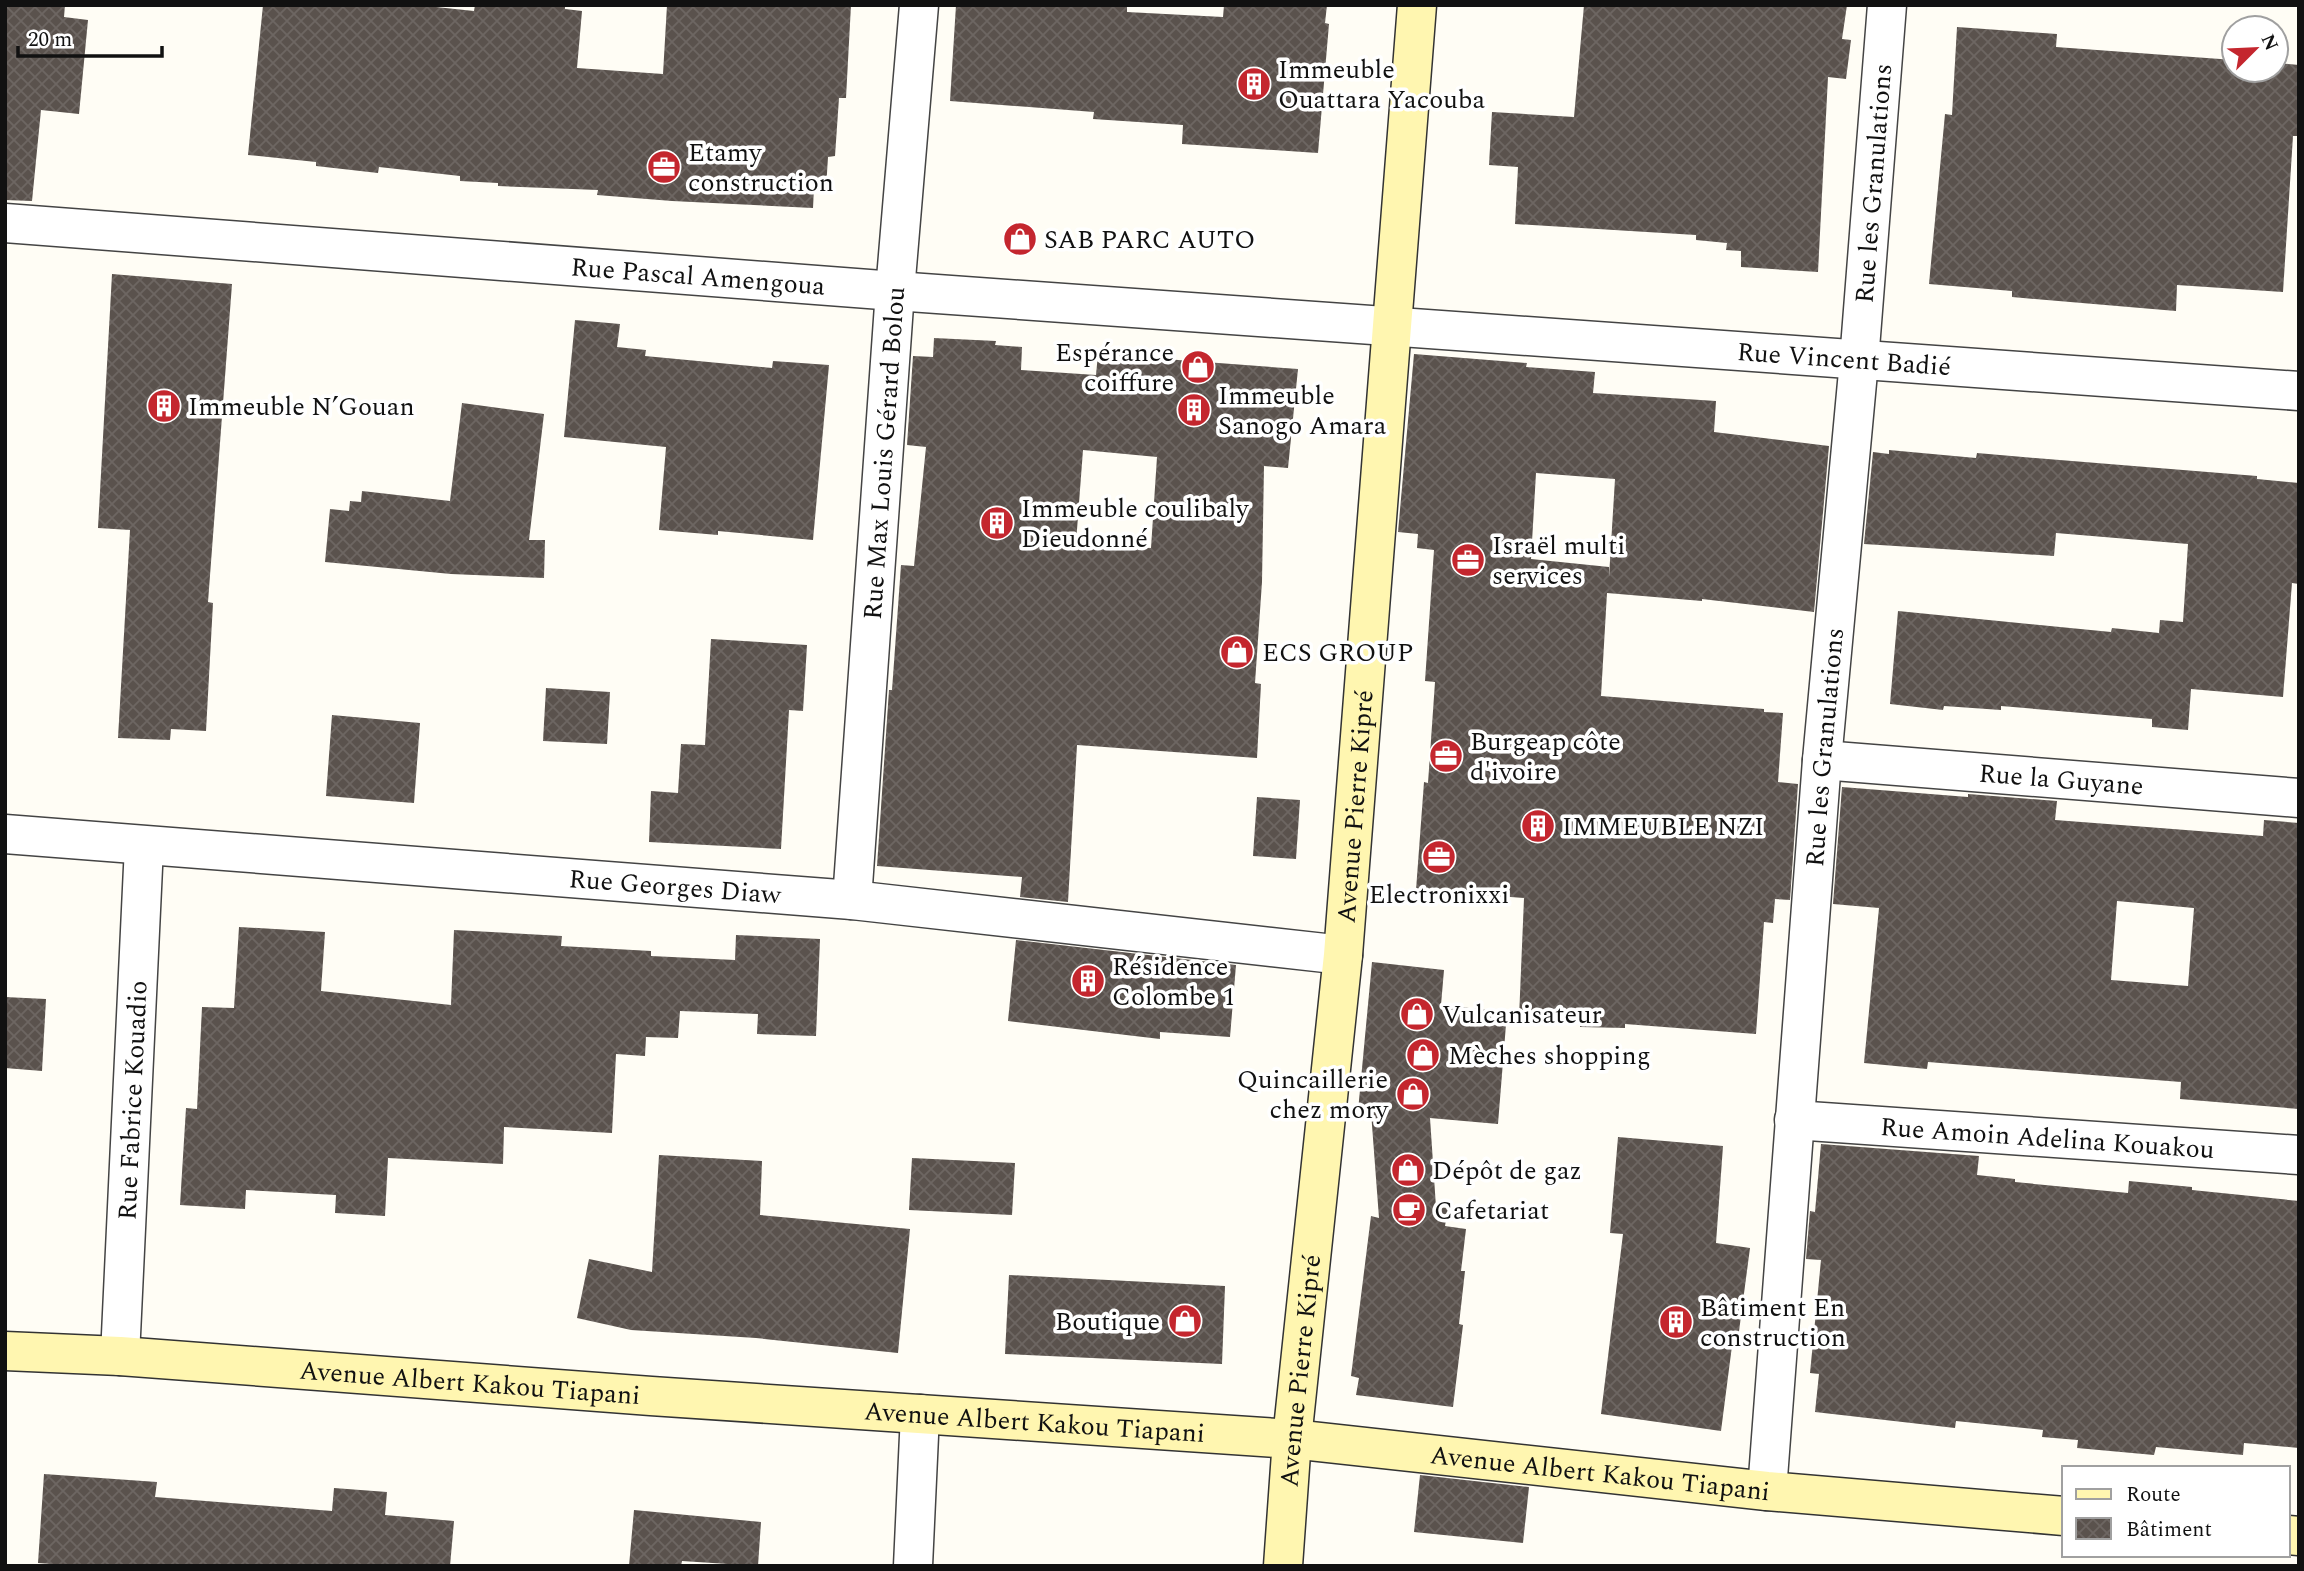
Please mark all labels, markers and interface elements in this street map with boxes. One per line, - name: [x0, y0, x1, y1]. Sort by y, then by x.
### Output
- scale bar: [18, 14, 161, 58]
- north arrow: [2220, 14, 2290, 84]
- text: 20 m: [28, 24, 72, 56]
- text: N: [2253, 30, 2286, 56]
- place label: Immeuble Ouattara Yacouba: [1278, 50, 1486, 120]
- street label: Rue les Granulations: [1845, 62, 1903, 305]
- building icon: Immeuble Ouattara Yacouba: [1235, 65, 1273, 103]
- place label: Etamy construction: [688, 133, 834, 203]
- office icon: Etamy construction: [645, 148, 683, 186]
- shop icon: SAB PARC AUTO: [1001, 220, 1039, 258]
- place label: SAB PARC AUTO: [1044, 220, 1255, 260]
- street label: Rue Pascal Amengoua: [569, 247, 827, 307]
- street label: Rue Max Louis Gérard Bolou: [853, 285, 916, 621]
- street label: Rue Vincent Badié: [1736, 332, 1952, 387]
- place label: Espérance coiffure: [1055, 333, 1174, 403]
- shop icon: Espérance coiffure: [1179, 348, 1217, 386]
- place label: Immeuble Sanogo Amara: [1218, 376, 1387, 446]
- building icon: Immeuble N’Gouan: [145, 387, 183, 425]
- place label: Immeuble N’Gouan: [188, 387, 415, 427]
- building icon: Immeuble Sanogo Amara: [1175, 391, 1213, 429]
- place label: Immeuble coulibaly Dieudonné: [1021, 489, 1250, 559]
- building icon: Immeuble coulibaly Dieudonné: [978, 504, 1016, 542]
- place label: Israël multi services: [1492, 526, 1625, 596]
- office icon: Israël multi services: [1449, 541, 1487, 579]
- street label: Rue les Granulations: [1795, 626, 1855, 868]
- shop icon: ECS GROUP: [1218, 633, 1256, 671]
- place label: ECS GROUP: [1262, 633, 1414, 673]
- street label: Avenue Pierre Kipré: [1327, 688, 1385, 925]
- place label: Burgeap côte d'ivoire: [1470, 722, 1621, 792]
- office icon: Burgeap côte d'ivoire: [1427, 737, 1465, 775]
- street label: Rue la Guyane: [1977, 754, 2145, 807]
- building icon: IMMEUBLE NZI: [1519, 807, 1557, 845]
- place label: IMMEUBLE NZI: [1562, 807, 1764, 847]
- office icon: Electronixxi: [1420, 838, 1458, 876]
- street label: Rue Georges Diaw: [567, 859, 784, 916]
- place label: Electronixxi: [1369, 875, 1509, 915]
- place label: Résidence Colombe 1: [1112, 947, 1235, 1017]
- building icon: Résidence Colombe 1: [1069, 962, 1107, 1000]
- street label: Rue Fabrice Kouadio: [107, 980, 159, 1221]
- shop icon: Vulcanisateur: [1398, 995, 1436, 1033]
- place label: Vulcanisateur: [1442, 995, 1602, 1035]
- shop icon: Mèches shopping: [1404, 1036, 1442, 1074]
- place label: Mèches shopping: [1448, 1036, 1651, 1076]
- place label: Quincaillerie chez mory: [1237, 1060, 1390, 1130]
- shop icon: Quincaillerie chez mory: [1394, 1075, 1432, 1113]
- street label: Rue Amoin Adelina Kouakou: [1879, 1107, 2216, 1170]
- shop icon: Dépôt de gaz: [1389, 1151, 1427, 1189]
- place label: Dépôt de gaz: [1432, 1151, 1582, 1191]
- cafe icon: Cafetariat: [1390, 1191, 1428, 1229]
- place label: Cafetariat: [1434, 1191, 1549, 1231]
- street label: Avenue Pierre Kipré: [1270, 1252, 1332, 1489]
- place label: Bâtiment En construction: [1700, 1288, 1846, 1358]
- place label: Boutique: [1055, 1302, 1160, 1342]
- shop icon: Boutique: [1166, 1302, 1204, 1340]
- building icon: Bâtiment En construction: [1657, 1303, 1695, 1341]
- street label: Avenue Albert Kakou Tiapani: [298, 1351, 642, 1416]
- street label: Avenue Albert Kakou Tiapani: [863, 1391, 1206, 1454]
- street label: Avenue Albert Kakou Tiapani: [1428, 1435, 1772, 1512]
- legend: [2062, 1466, 2290, 1557]
- text: Route: [2126, 1479, 2181, 1511]
- text: Bâtiment: [2126, 1514, 2212, 1546]

